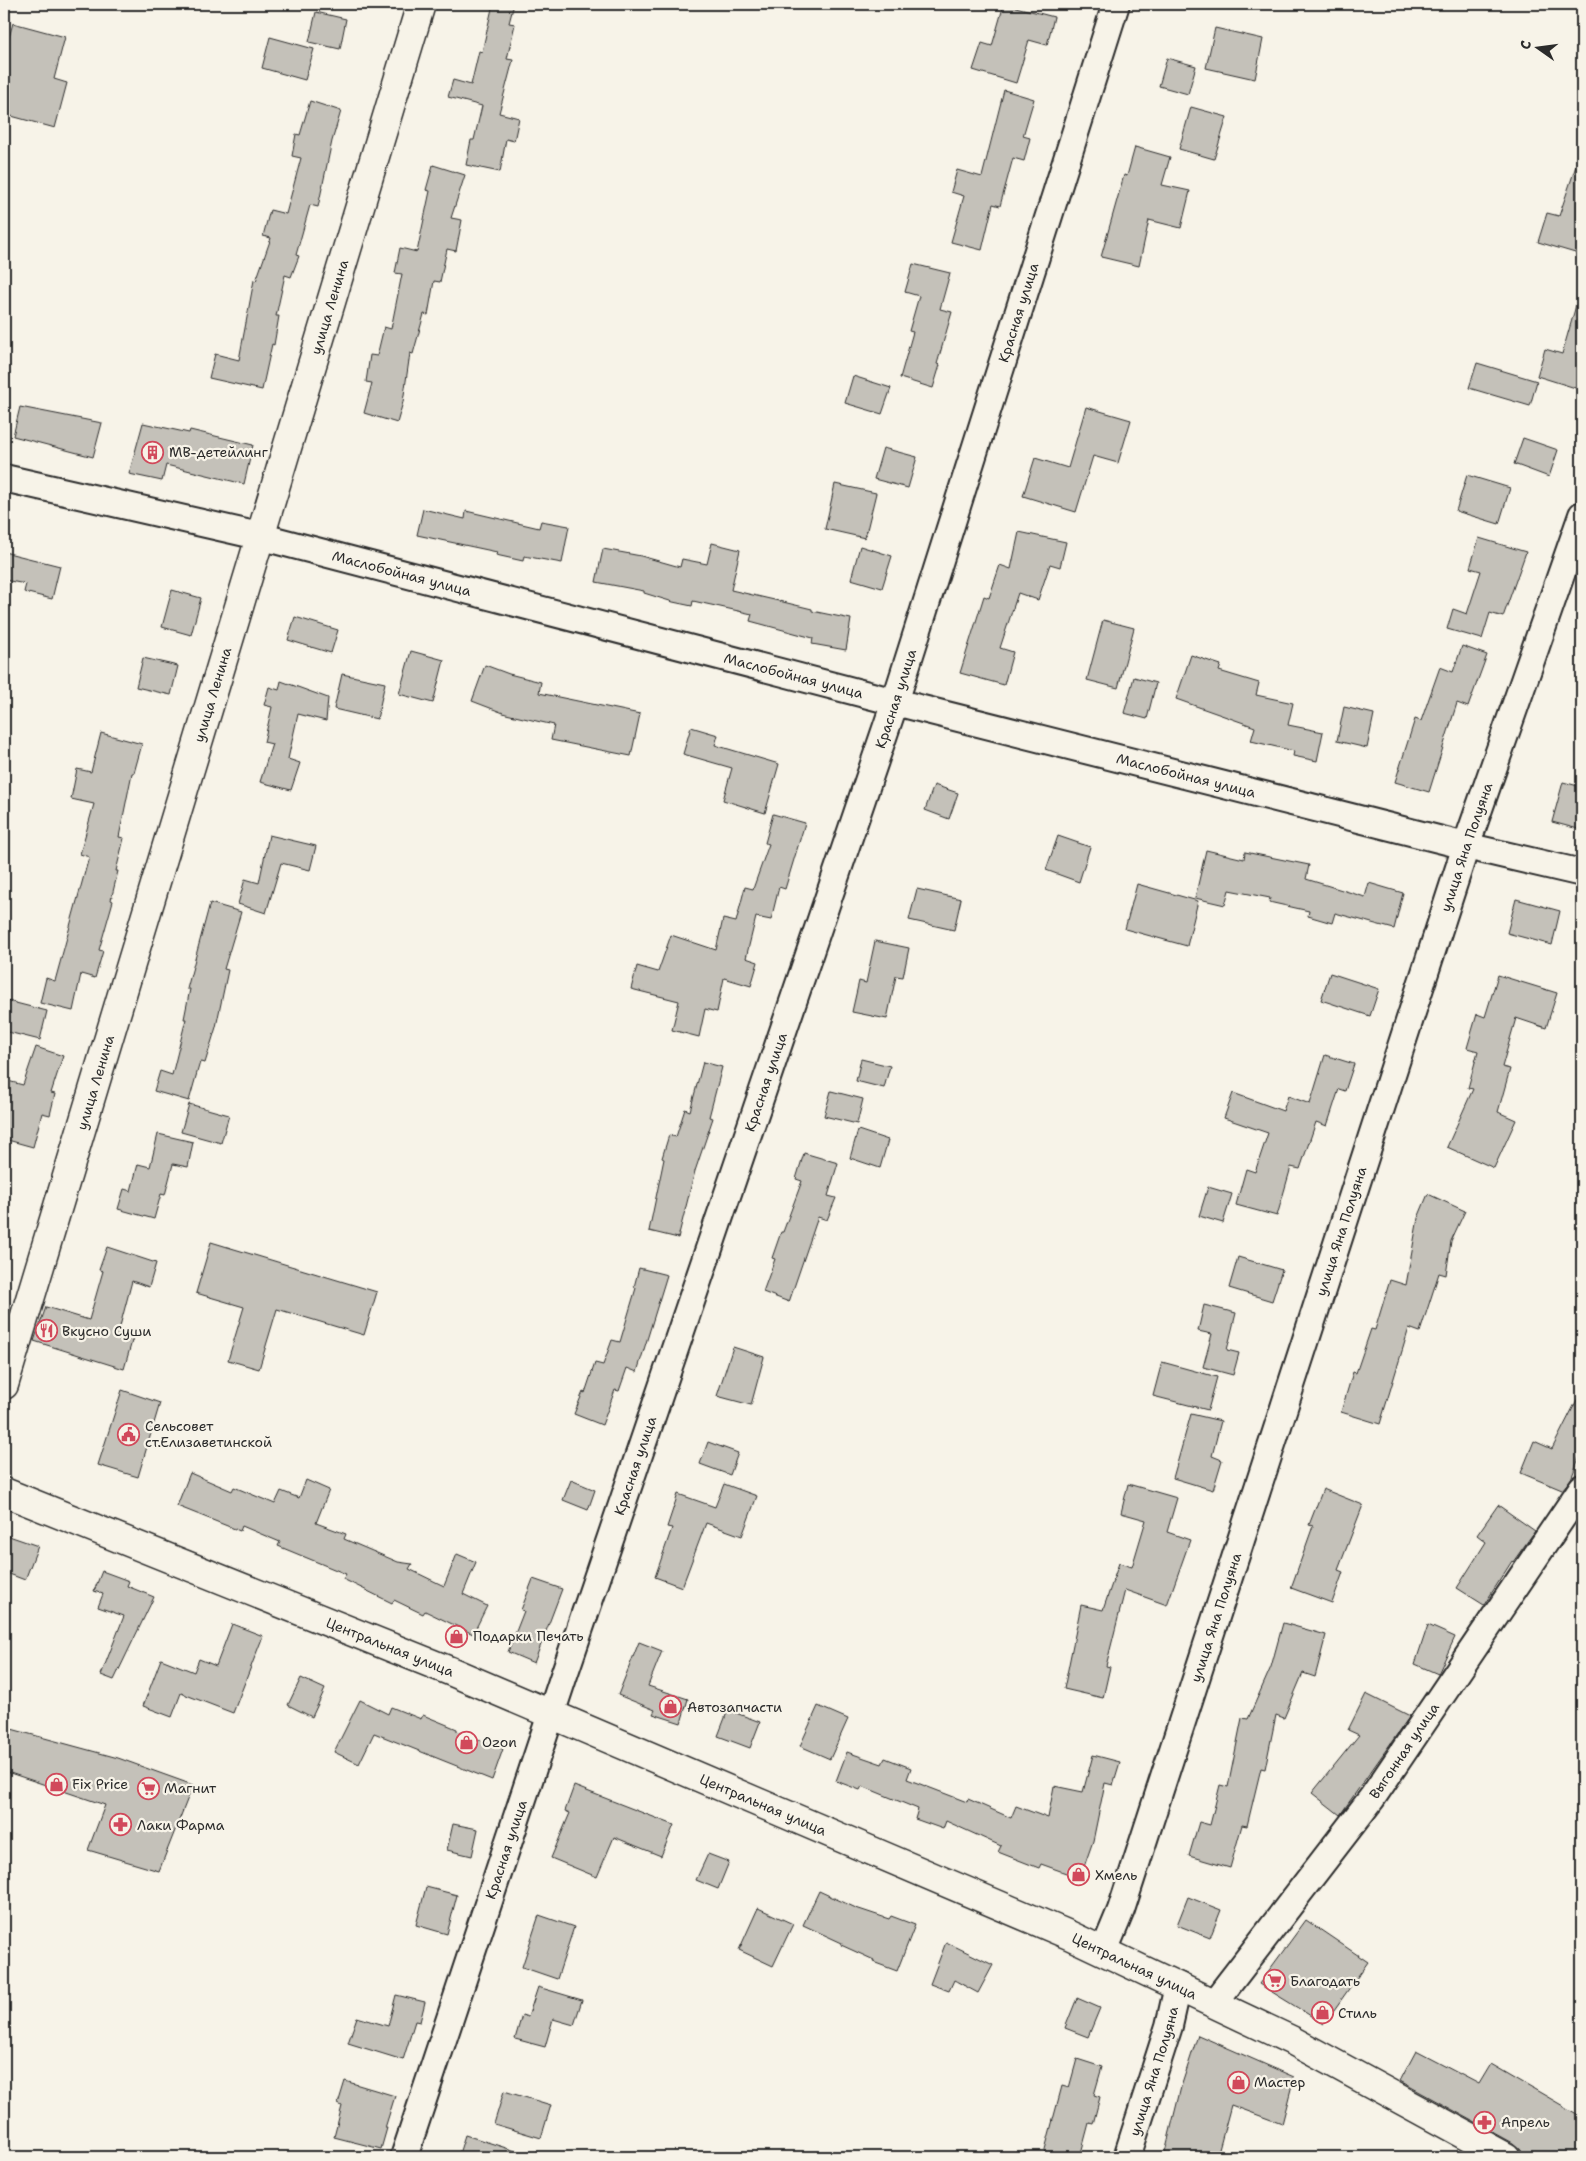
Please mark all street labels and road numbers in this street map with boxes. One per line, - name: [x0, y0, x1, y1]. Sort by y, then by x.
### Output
- street label: улица Ленина: [307, 257, 352, 357]
- street label: Красная улица: [994, 260, 1043, 365]
- street label: Маслобойная улица: [330, 546, 474, 600]
- street label: улица Ленина: [190, 645, 235, 744]
- street label: Красная улица: [871, 646, 920, 751]
- street label: Маслобойная улица: [722, 649, 865, 702]
- street label: Маслобойная улица: [1114, 749, 1258, 802]
- street label: улица Яна Полуяна: [1436, 780, 1497, 914]
- street label: Красная улица: [740, 1030, 791, 1134]
- street label: улица Ленина: [73, 1033, 118, 1132]
- street label: улица Яна Полуяна: [1312, 1164, 1371, 1298]
- street label: Красная улица: [610, 1413, 661, 1518]
- street label: улица Яна Полуяна: [1186, 1550, 1245, 1684]
- street label: Центральная улица: [323, 1613, 457, 1681]
- street label: Выгонная улица: [1365, 1699, 1443, 1802]
- street label: Центральная улица: [697, 1770, 830, 1840]
- street label: Красная улица: [481, 1797, 531, 1901]
- street label: Центральная улица: [1069, 1929, 1200, 2003]
- street label: улица Яна Полуяна: [1125, 2004, 1182, 2138]

